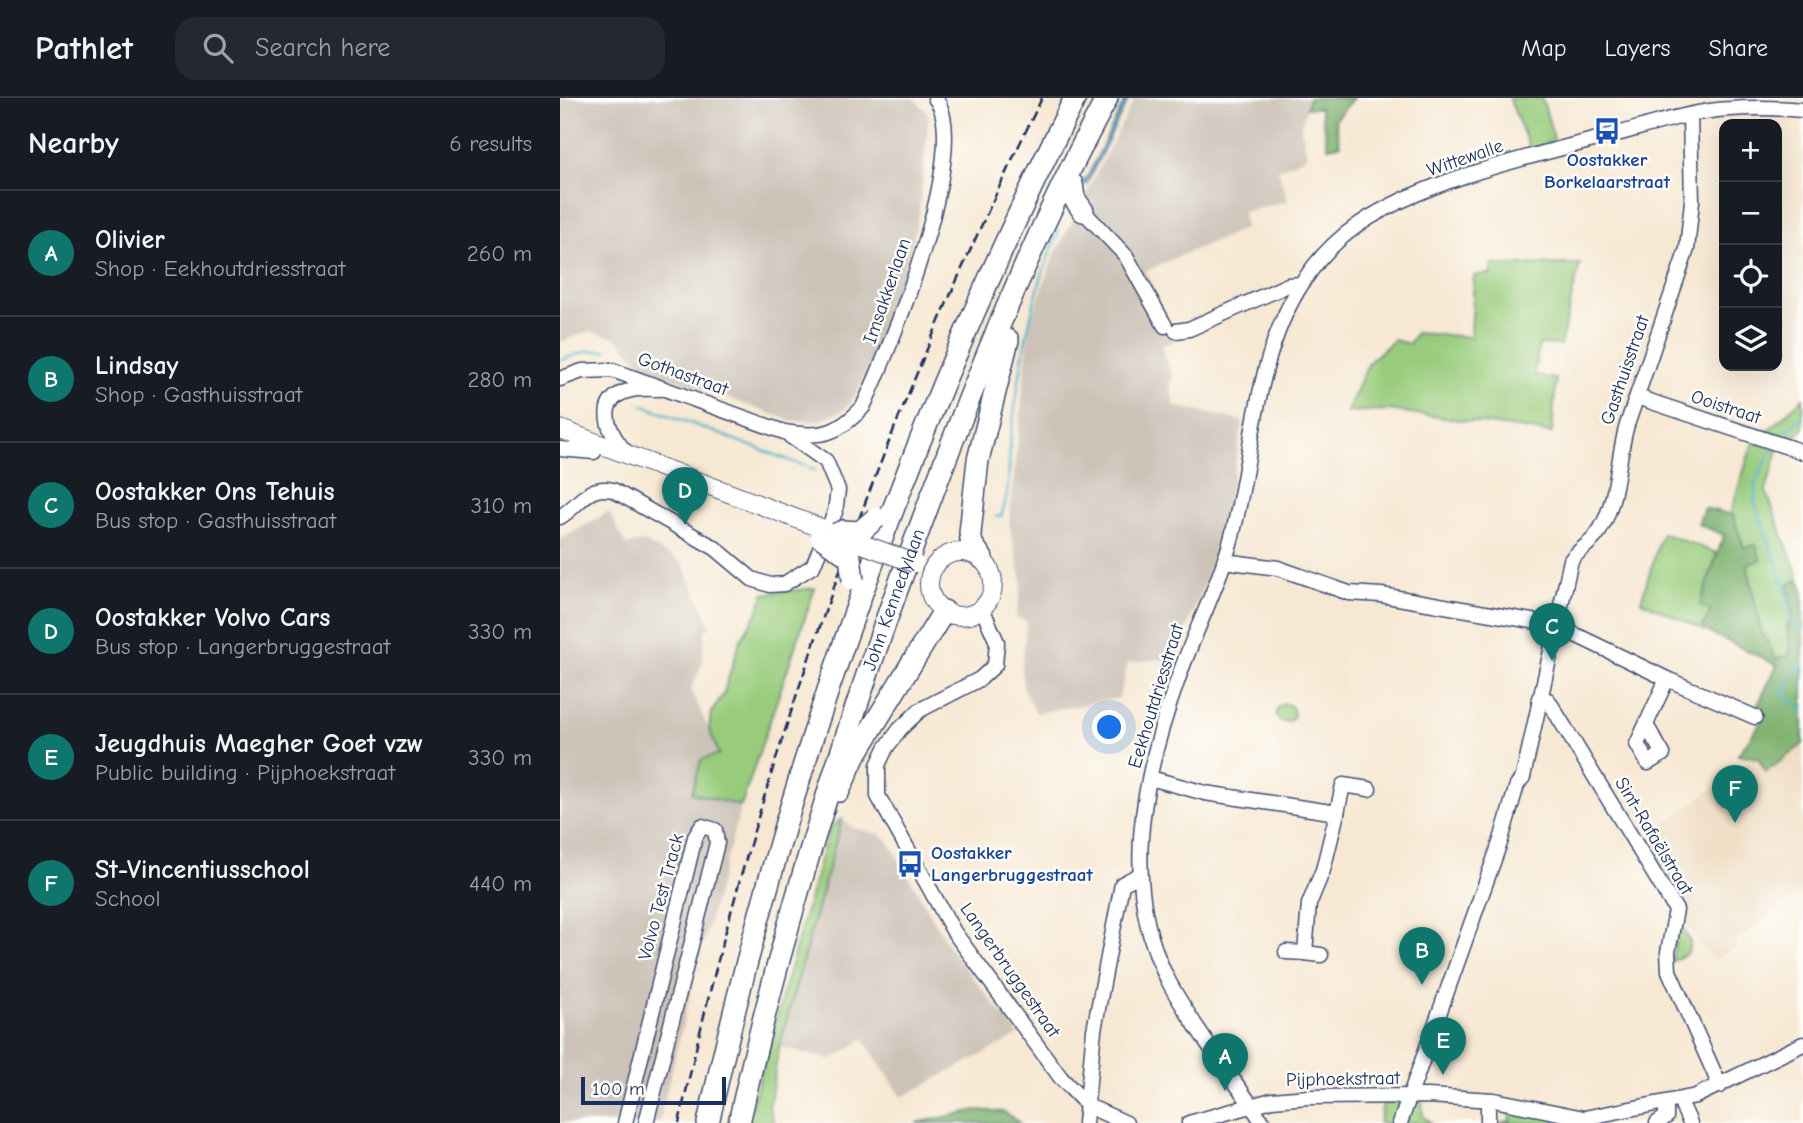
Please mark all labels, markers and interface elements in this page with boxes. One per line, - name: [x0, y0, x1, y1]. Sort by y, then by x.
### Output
- search box: [175, 17, 665, 80]
- text: Pathlet: [35, 29, 133, 67]
- icon: search: [199, 29, 237, 67]
- text: Search here: [255, 33, 390, 63]
- text: Map: [1521, 34, 1567, 62]
- text: Layers: [1605, 34, 1670, 62]
- text: Share: [1708, 34, 1768, 62]
- bus stop icon: Oostakker Borkelaarstraat: [1592, 116, 1622, 146]
- map controls: [1719, 119, 1782, 371]
- button: +: [1719, 119, 1782, 182]
- text: Nearby: [28, 126, 119, 161]
- text: 6 results: [449, 130, 532, 157]
- street label: Wittewalle: [1424, 135, 1506, 181]
- place label: Oostakker Borkelaarstraat: [1544, 149, 1671, 193]
- button: −: [1719, 182, 1782, 245]
- text: Olivier: [95, 225, 165, 255]
- street label: Imsakkerlaan: [859, 235, 915, 347]
- text: A: [45, 240, 57, 267]
- text: 260 m: [467, 240, 532, 267]
- button: locate: [1719, 245, 1782, 308]
- text: Shop · Eekhoutdriesstraat: [95, 255, 345, 282]
- button: layers: [1719, 308, 1782, 371]
- street label: Gasthuisstraat: [1596, 312, 1654, 428]
- street label: Gothastraat: [635, 348, 732, 401]
- text: Lindsay: [95, 351, 179, 381]
- text: B: [44, 366, 58, 393]
- text: 280 m: [467, 366, 532, 393]
- text: Shop · Gasthuisstraat: [95, 381, 302, 408]
- street label: Ooistraat: [1688, 385, 1764, 429]
- pin: D: [662, 467, 708, 525]
- text: Oostakker Ons Tehuis: [95, 477, 335, 507]
- text: C: [44, 492, 58, 519]
- text: 310 m: [471, 492, 532, 519]
- text: Bus stop · Gasthuisstraat: [95, 507, 336, 534]
- street label: John Kennedylaan: [858, 526, 929, 674]
- text: Oostakker Volvo Cars: [95, 603, 330, 633]
- pin: C: [1529, 603, 1575, 661]
- text: D: [44, 618, 58, 645]
- text: 330 m: [468, 618, 532, 645]
- street label: Eekhoutdriesstraat: [1124, 621, 1189, 771]
- text: Bus stop · Langerbruggestraat: [95, 633, 390, 660]
- your location: [1092, 710, 1126, 744]
- text: Jeugdhuis Maegher Goet vzw: [95, 729, 423, 759]
- text: E: [44, 744, 58, 771]
- text: 330 m: [468, 744, 532, 771]
- text: Public building · Pijphoekstraat: [95, 759, 395, 786]
- pin: F: [1712, 765, 1758, 823]
- street label: Sint-Rafaëlstraat: [1610, 773, 1698, 899]
- street label: Volvo Test Track: [634, 831, 689, 963]
- place label: Oostakker Langerbruggestraat: [931, 842, 1093, 886]
- bus stop icon: Oostakker Langerbruggestraat: [895, 849, 925, 879]
- text: St-Vincentiusschool: [95, 855, 310, 885]
- text: F: [44, 870, 58, 897]
- text: 440 m: [469, 870, 532, 897]
- text: School: [95, 885, 160, 912]
- street label: Langerbruggestraat: [955, 898, 1065, 1042]
- pin: B: [1399, 927, 1445, 985]
- pin: E: [1420, 1017, 1466, 1075]
- pin: A: [1202, 1033, 1248, 1091]
- street label: Pijphoekstraat: [1286, 1067, 1401, 1091]
- scale bar: [581, 1074, 726, 1106]
- text: 100 m: [592, 1078, 645, 1100]

